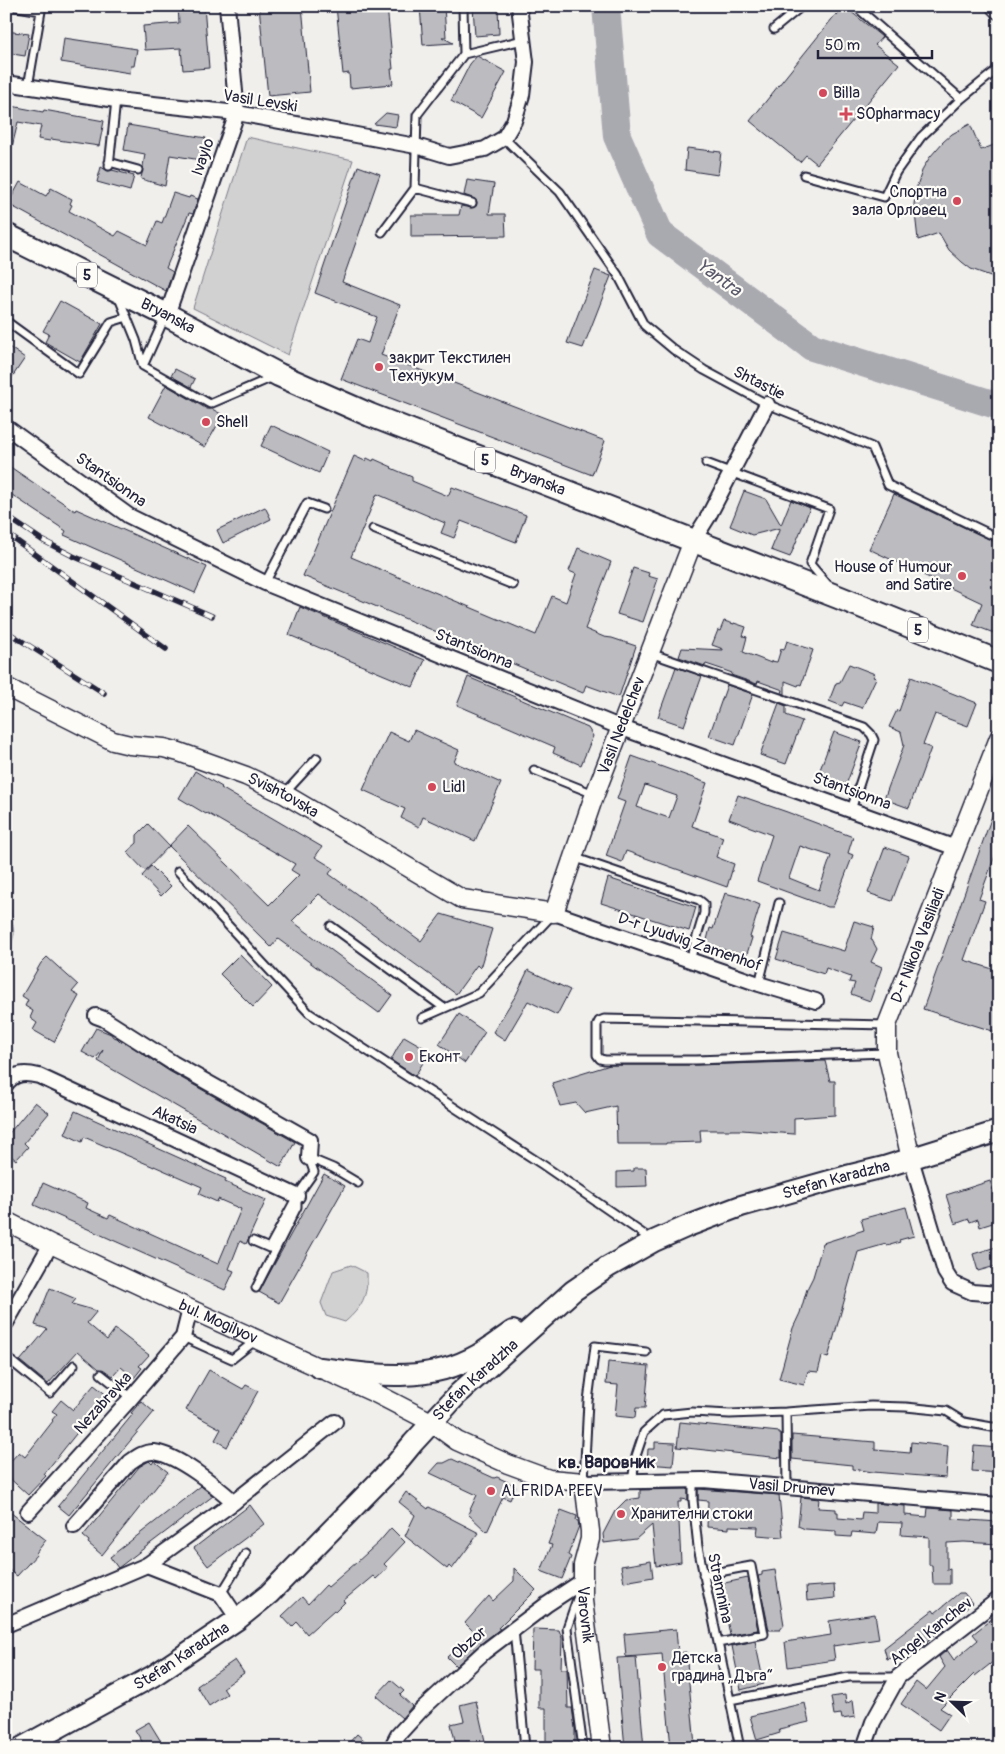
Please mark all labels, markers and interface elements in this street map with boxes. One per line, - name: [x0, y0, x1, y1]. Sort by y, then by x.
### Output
- scale bar: [818, 28, 931, 60]
- text: 50 m: [825, 36, 860, 55]
- place label: Billa: [833, 83, 860, 103]
- street label: Vasil Levski: [221, 85, 299, 117]
- marker: Billa: [817, 87, 829, 99]
- place label: SOpharmacy: [856, 104, 940, 124]
- marker: SOpharmacy: [840, 108, 852, 120]
- street label: Ivaylo: [187, 135, 219, 178]
- place label: Спортна зала Орловец: [852, 182, 947, 220]
- marker: Спортна зала Орловец: [951, 195, 963, 207]
- water label: Yantra: [692, 254, 747, 303]
- road number: 5: [77, 262, 97, 288]
- street label: Bryanska: [137, 294, 199, 338]
- place label: закрит Текстилен Технукум: [389, 348, 511, 386]
- marker: закрит Текстилен Технукум: [373, 361, 385, 373]
- street label: Shtastie: [730, 362, 788, 404]
- place label: Shell: [216, 412, 248, 432]
- marker: Shell: [200, 416, 212, 428]
- street label: Stantsionna: [72, 448, 150, 512]
- road number: 5: [475, 448, 495, 472]
- street label: Bryanska: [507, 460, 568, 500]
- place label: House of Humour and Satire: [834, 557, 952, 595]
- marker: House of Humour and Satire: [956, 570, 968, 582]
- road number: 5: [908, 618, 928, 642]
- street label: Stantsionna: [432, 624, 516, 674]
- street label: Vasil Nedelchev: [593, 674, 650, 778]
- street label: Svishtovska: [244, 768, 322, 822]
- street label: Stantsionna: [810, 768, 894, 814]
- place label: Lidl: [442, 777, 466, 797]
- marker: Lidl: [426, 781, 438, 793]
- street label: D-r Nikola Vasiliadi: [887, 885, 950, 1006]
- street label: D-r Lyudvig Zamenhof: [615, 908, 765, 976]
- place label: Еконт: [419, 1047, 460, 1067]
- marker: Еконт: [403, 1051, 415, 1063]
- street label: Akatsia: [149, 1101, 201, 1139]
- street label: Stefan Karadzha: [780, 1156, 892, 1204]
- street label: bul. Mogilyov: [176, 1295, 261, 1348]
- street label: Stefan Karadzha: [428, 1335, 522, 1425]
- street label: Nezabravka: [70, 1368, 136, 1438]
- district label: кв. Варовник: [558, 1451, 656, 1474]
- street label: Vasil Drumev: [747, 1474, 836, 1501]
- place label: ALFRIDA PEEV: [501, 1481, 603, 1501]
- marker: ALFRIDA PEEV: [485, 1485, 497, 1497]
- place label: Хранителни стоки: [631, 1504, 752, 1524]
- marker: Хранителни стоки: [615, 1508, 627, 1520]
- street label: Stramnina: [703, 1551, 737, 1625]
- street label: Varovnik: [573, 1586, 598, 1644]
- street label: Angel Kanchev: [886, 1593, 976, 1669]
- street label: Stefan Karadzha: [130, 1618, 233, 1695]
- street label: Obzor: [447, 1622, 491, 1664]
- place label: Детска градина „Дъга“: [671, 1648, 773, 1686]
- marker: Детска градина „Дъга“: [656, 1661, 668, 1673]
- north arrow: [928, 1676, 978, 1726]
- text: N: [931, 1689, 950, 1705]

